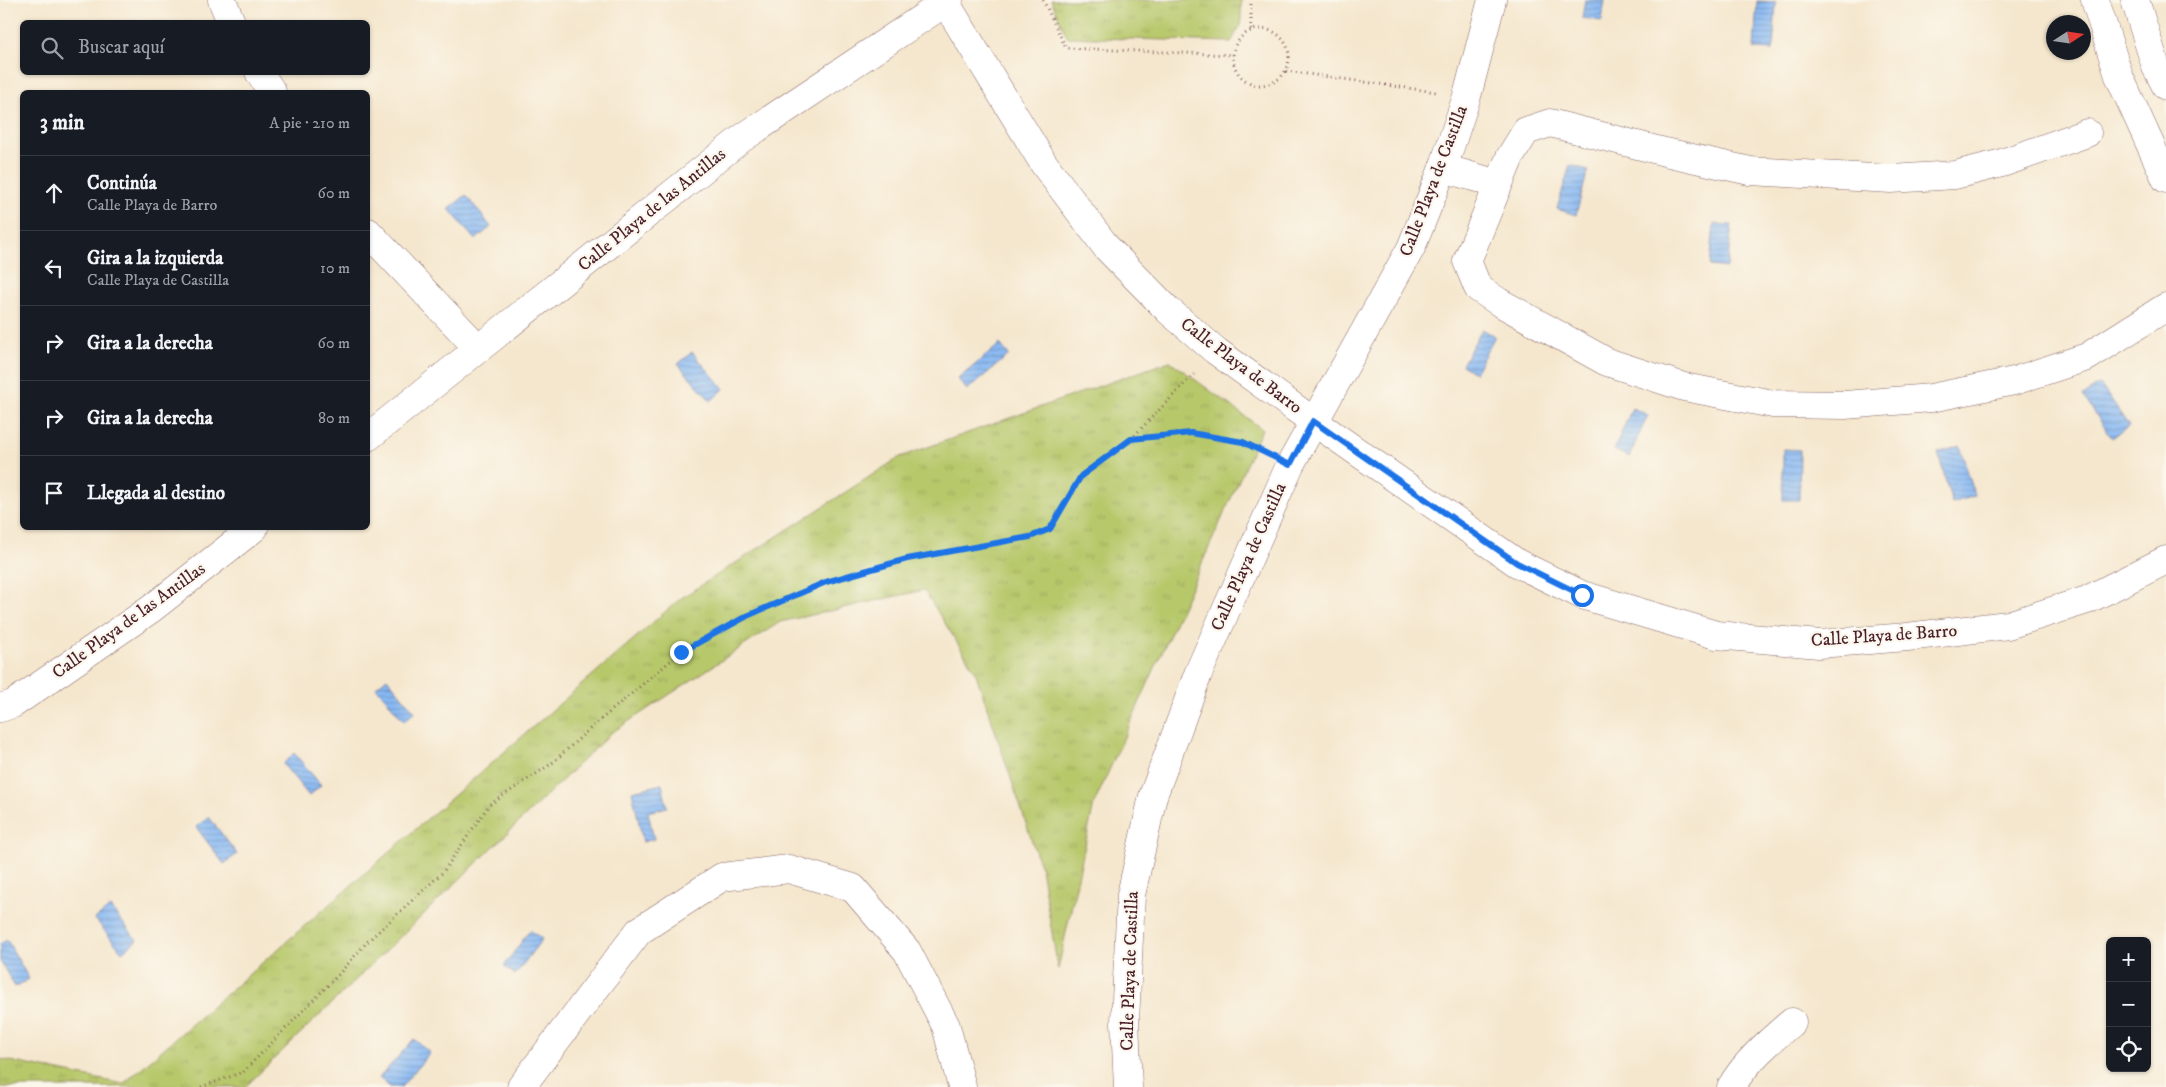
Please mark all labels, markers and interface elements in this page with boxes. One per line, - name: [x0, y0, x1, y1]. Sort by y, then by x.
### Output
- north arrow: [2046, 15, 2091, 60]
- search box: [20, 20, 370, 75]
- icon: search: [38, 34, 66, 62]
- text: Buscar aquí: [78, 36, 164, 59]
- street label: Calle Playa de Castilla: [1395, 102, 1473, 260]
- text: 3 min: [40, 110, 85, 136]
- text: A pie · 210 m: [269, 113, 350, 133]
- street label: Calle Playa de las Antillas: [574, 144, 730, 276]
- text: Continúa: [87, 172, 157, 195]
- icon: ahead: [40, 179, 68, 207]
- text: 60 m: [318, 183, 350, 203]
- text: Calle Playa de Barro: [87, 195, 217, 215]
- text: Gira a la izquierda: [87, 247, 223, 270]
- icon: left: [40, 254, 68, 282]
- text: 10 m: [320, 258, 350, 278]
- text: Calle Playa de Castilla: [87, 270, 229, 290]
- street label: Calle Playa de Barro: [1176, 313, 1306, 419]
- icon: right: [40, 329, 68, 357]
- text: Gira a la derecha: [87, 332, 213, 355]
- text: 60 m: [318, 333, 350, 353]
- icon: right: [40, 404, 68, 432]
- text: Gira a la derecha: [87, 407, 213, 430]
- text: 80 m: [318, 408, 350, 428]
- icon: arrive: [40, 479, 68, 507]
- street label: Calle Playa de Castilla: [1206, 479, 1292, 634]
- text: Llegada al destino: [87, 482, 225, 505]
- street label: Calle Playa de las Antillas: [48, 558, 210, 684]
- route start: [1571, 584, 1594, 607]
- street label: Calle Playa de Barro: [1810, 620, 1958, 652]
- route end: [670, 641, 693, 664]
- street label: Calle Playa de Castilla: [1116, 890, 1144, 1051]
- map controls: [2106, 937, 2151, 1072]
- button: +: [2106, 937, 2151, 982]
- button: −: [2106, 982, 2151, 1027]
- button: locate: [2106, 1027, 2151, 1072]

